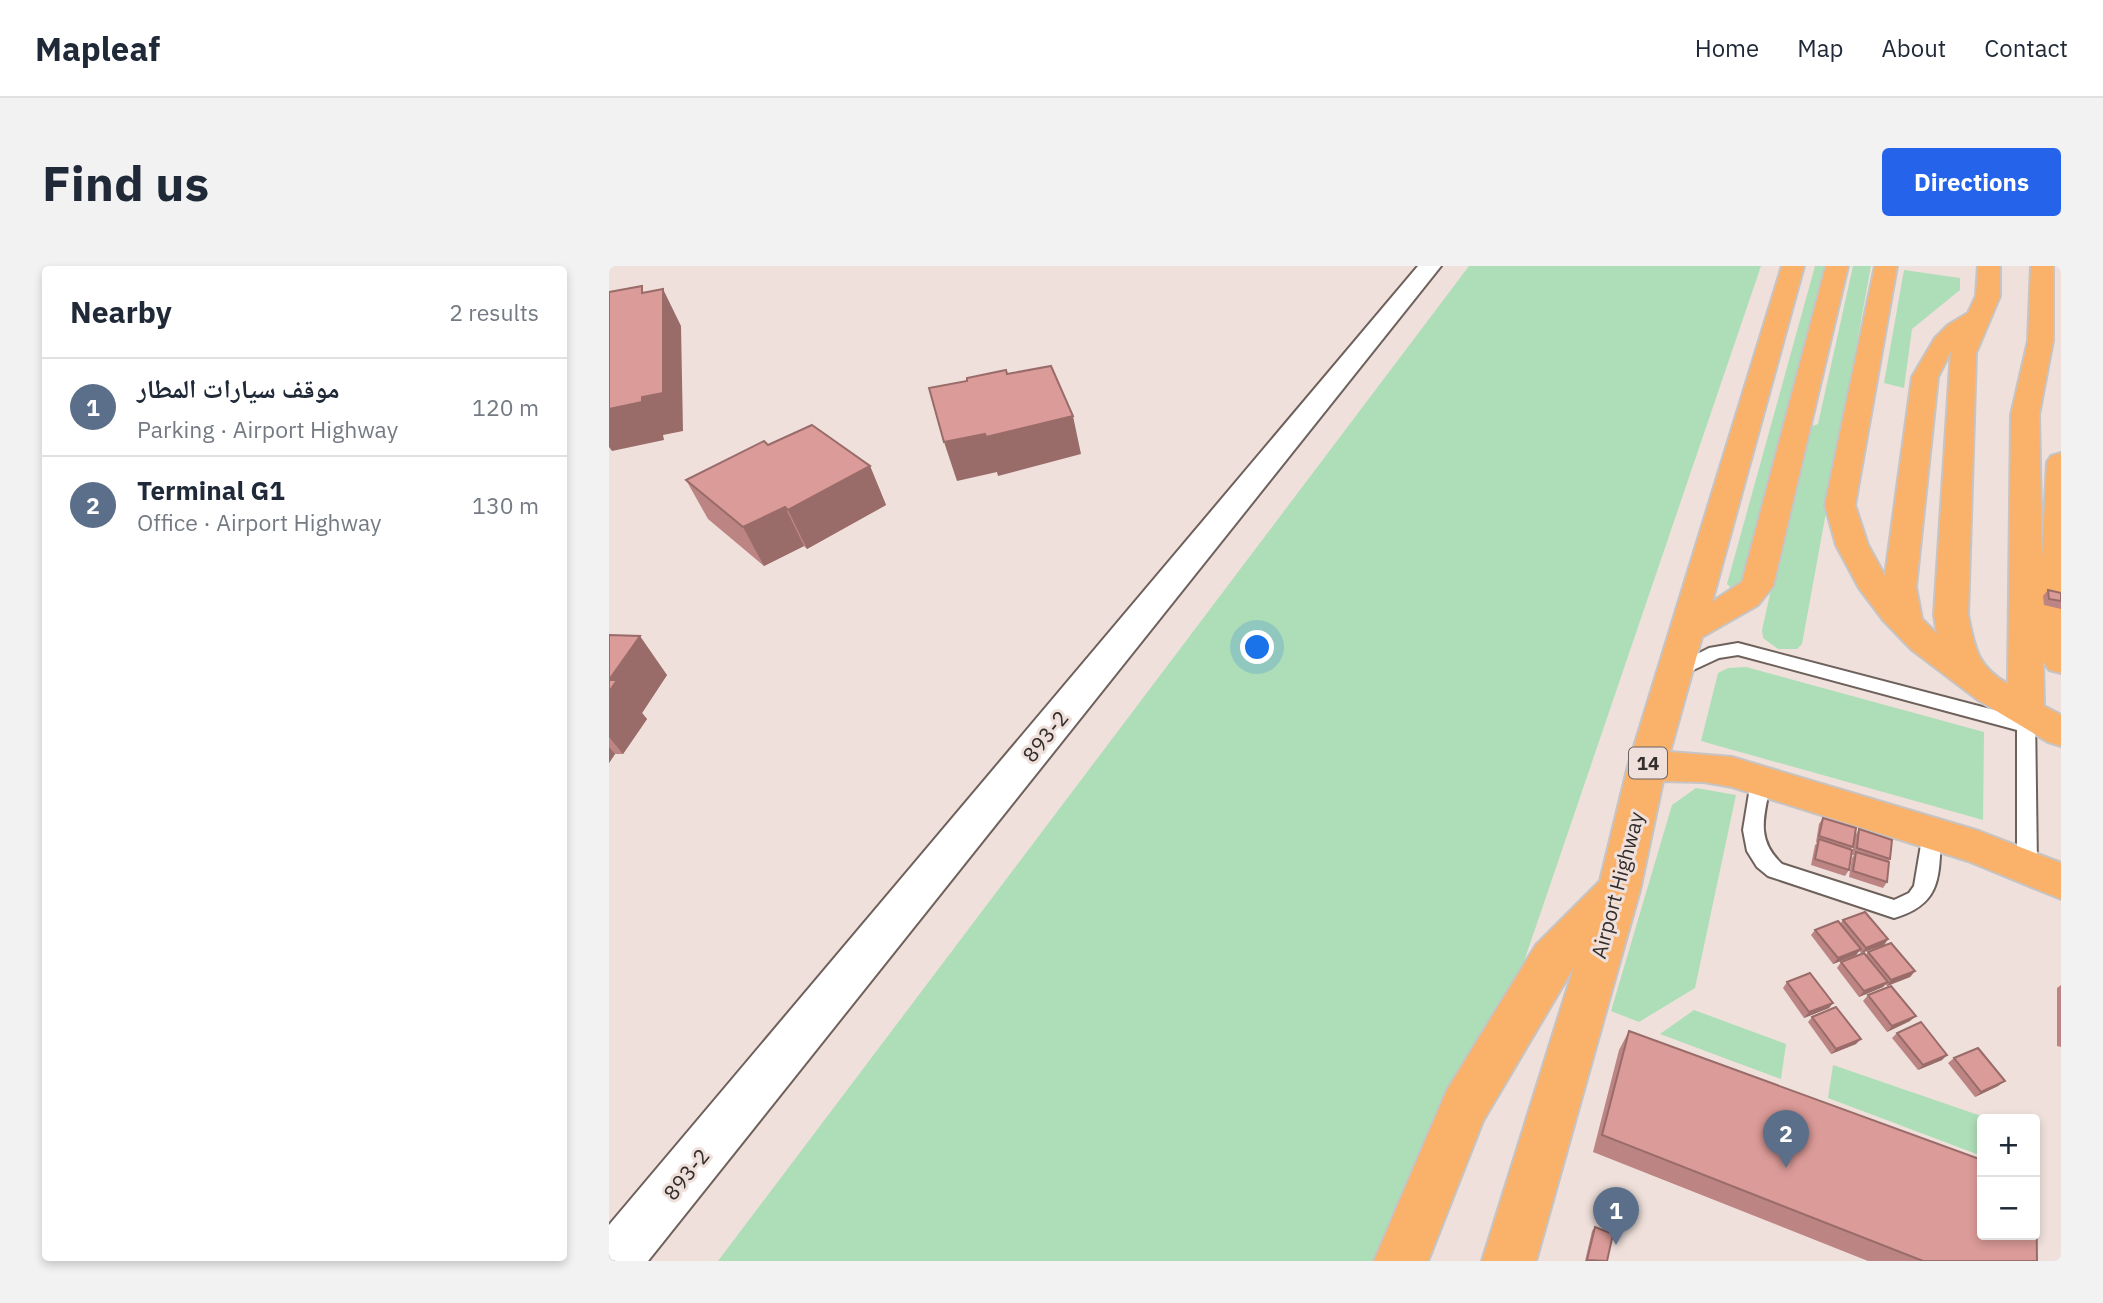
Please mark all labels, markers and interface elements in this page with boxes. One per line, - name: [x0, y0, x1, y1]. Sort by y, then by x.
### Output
- text: Mapleaf: [35, 27, 160, 70]
- text: Home: [1695, 32, 1759, 64]
- text: Map: [1797, 32, 1843, 64]
- text: About: [1881, 32, 1946, 64]
- text: Contact: [1984, 32, 2068, 64]
- button: Directions: [1882, 148, 2061, 216]
- text: Find us: [42, 151, 209, 214]
- text: Nearby: [70, 292, 172, 331]
- text: 2 results: [449, 297, 539, 327]
- text: موقف سيارات المطار: [137, 371, 340, 405]
- text: 1: [86, 392, 100, 422]
- text: 120 m: [472, 392, 539, 422]
- text: Parking · Airport Highway: [137, 414, 398, 444]
- text: Terminal G1: [137, 473, 285, 507]
- text: 2: [86, 490, 100, 520]
- text: 130 m: [472, 490, 539, 520]
- text: Office · Airport Highway: [137, 507, 382, 537]
- your location: [1240, 630, 1274, 664]
- street label: 893-2: [1016, 704, 1074, 768]
- road number: 14: [1629, 748, 1667, 778]
- street label: Airport Highway: [1584, 808, 1650, 962]
- pin: 2: [1763, 1110, 1809, 1168]
- map controls: [1977, 1114, 2040, 1240]
- button: +: [1977, 1114, 2040, 1177]
- street label: 893-2: [657, 1142, 715, 1206]
- button: −: [1977, 1177, 2040, 1240]
- pin: 1: [1593, 1187, 1639, 1245]

